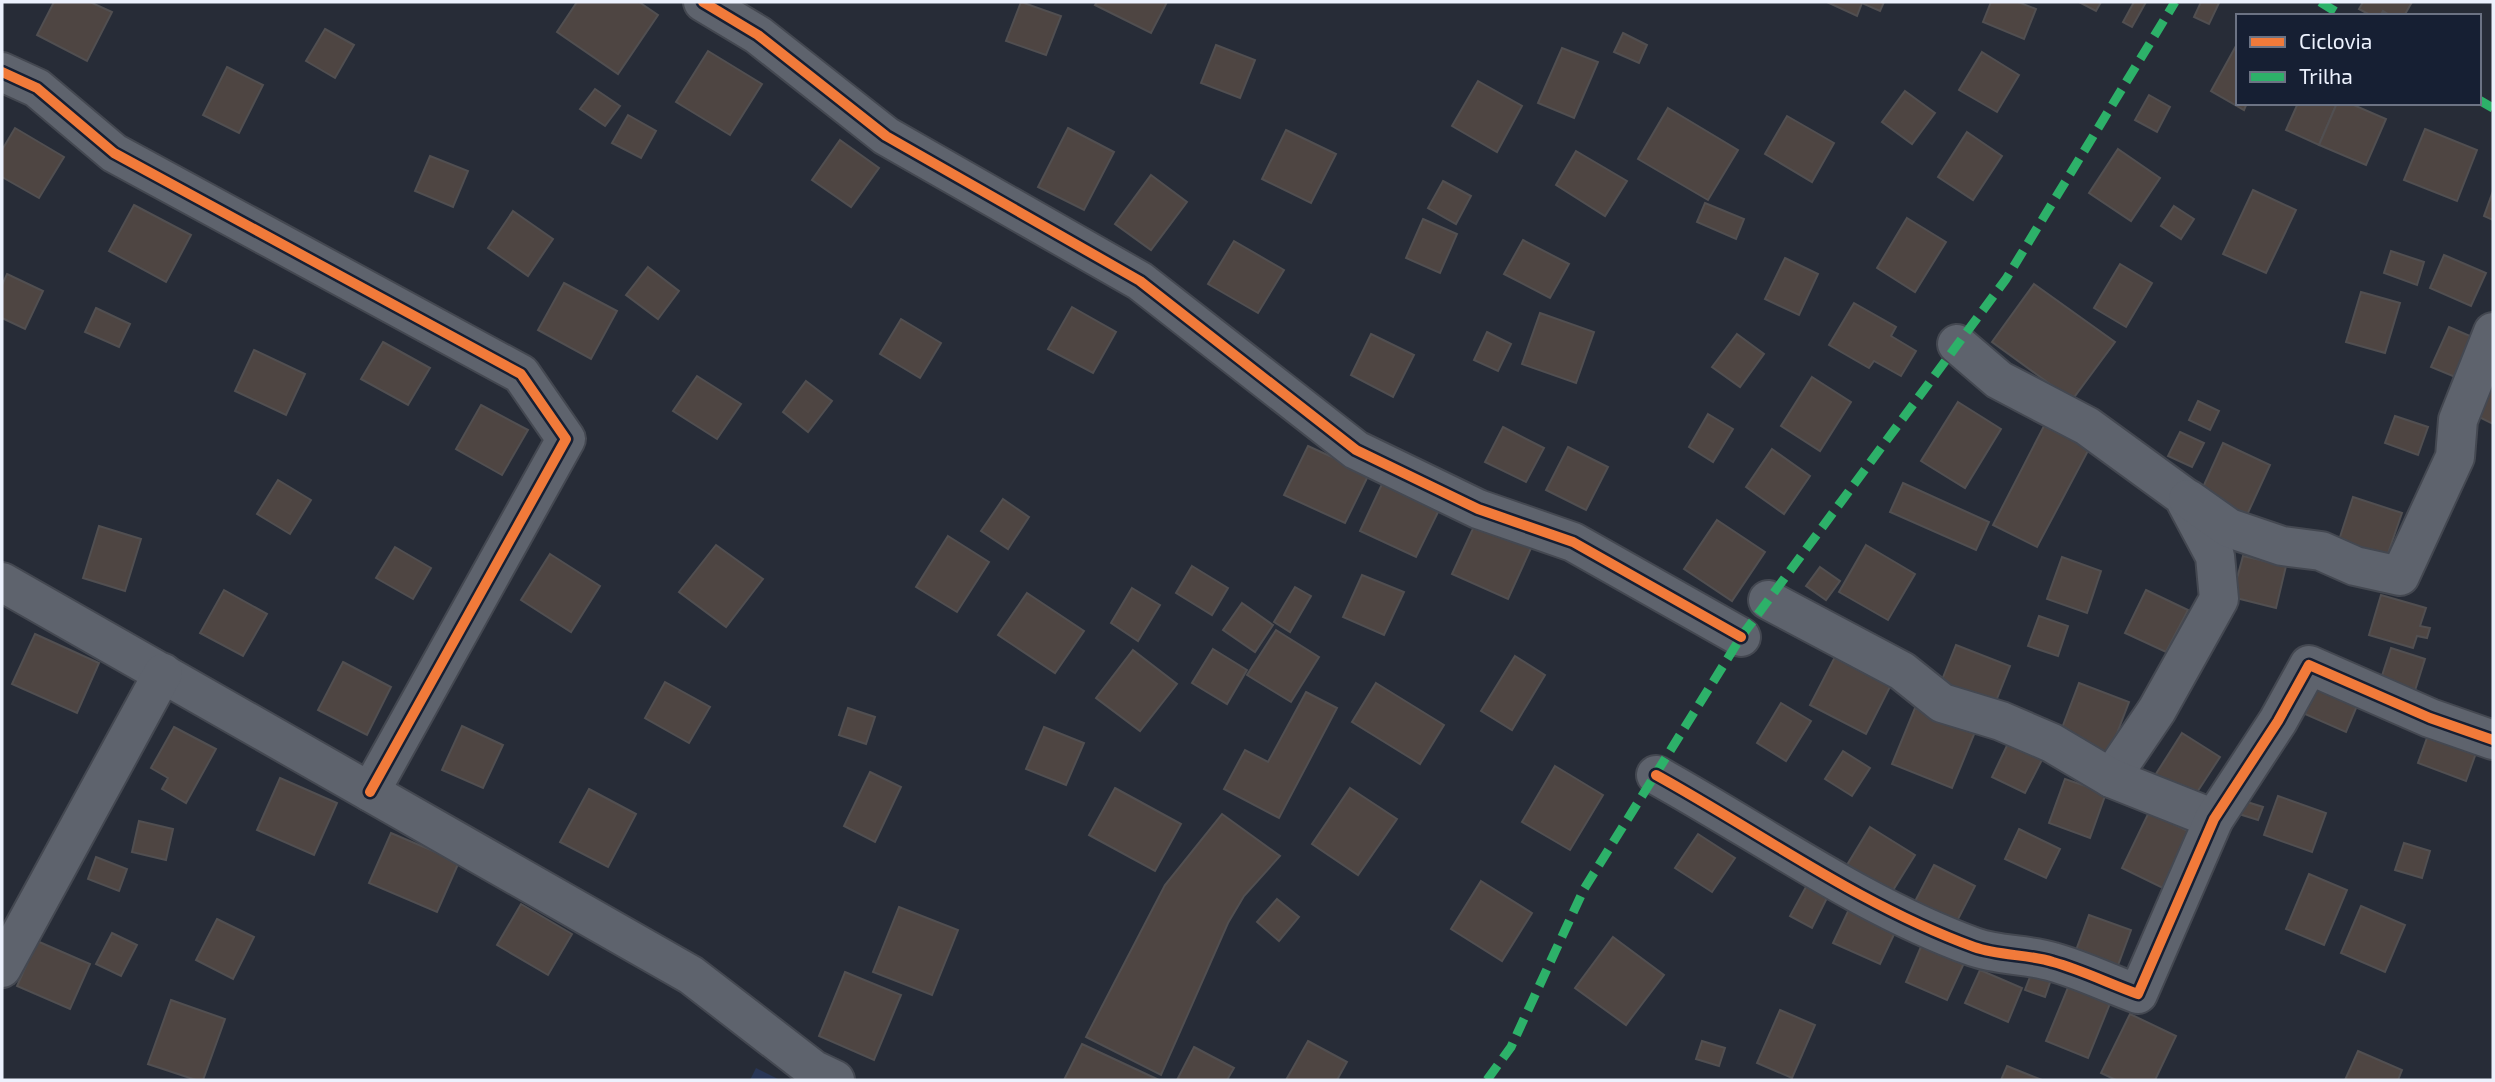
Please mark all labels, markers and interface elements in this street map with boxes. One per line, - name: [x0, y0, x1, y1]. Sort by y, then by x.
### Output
- legend: [2236, 14, 2481, 105]
- text: Ciclovia: [2299, 28, 2372, 53]
- text: Trilha: [2299, 63, 2353, 88]

